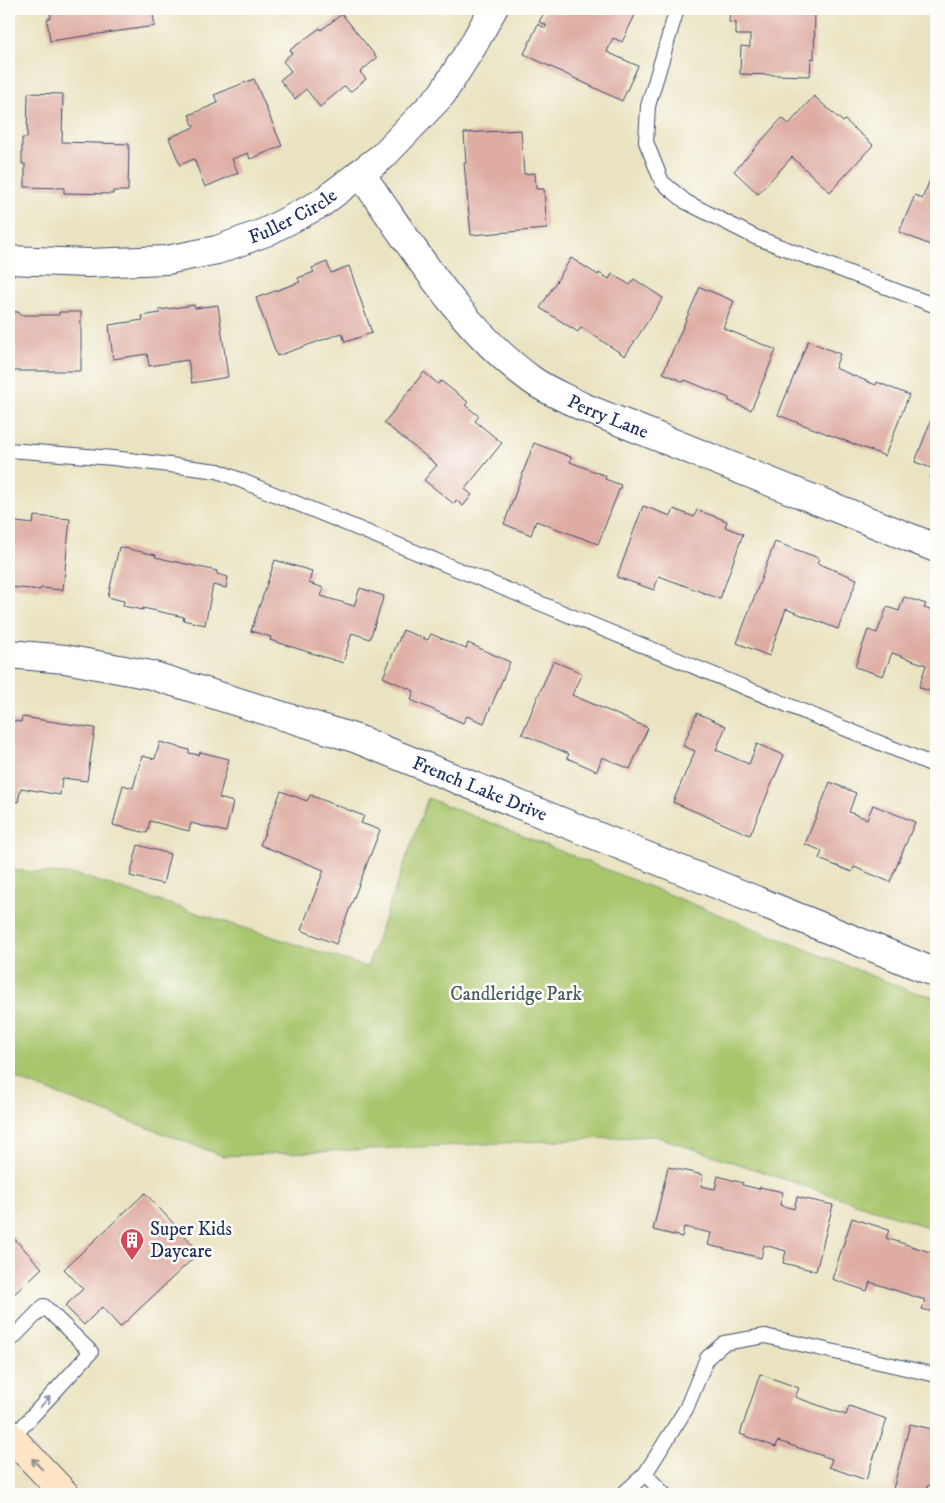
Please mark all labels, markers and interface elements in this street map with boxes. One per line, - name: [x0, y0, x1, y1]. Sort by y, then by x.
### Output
- street label: Fuller Circle: [245, 184, 342, 249]
- street label: Perry Lane: [564, 390, 652, 444]
- street label: French Lake Drive: [409, 751, 551, 826]
- park label: Candleridge Park: [450, 983, 582, 1006]
- place label: Super Kids Daycare: [150, 1218, 232, 1263]
- building icon: Super Kids Daycare: [119, 1227, 145, 1261]
- one-way arrow: [39, 1396, 51, 1409]
- one-way arrow: [31, 1458, 43, 1471]

